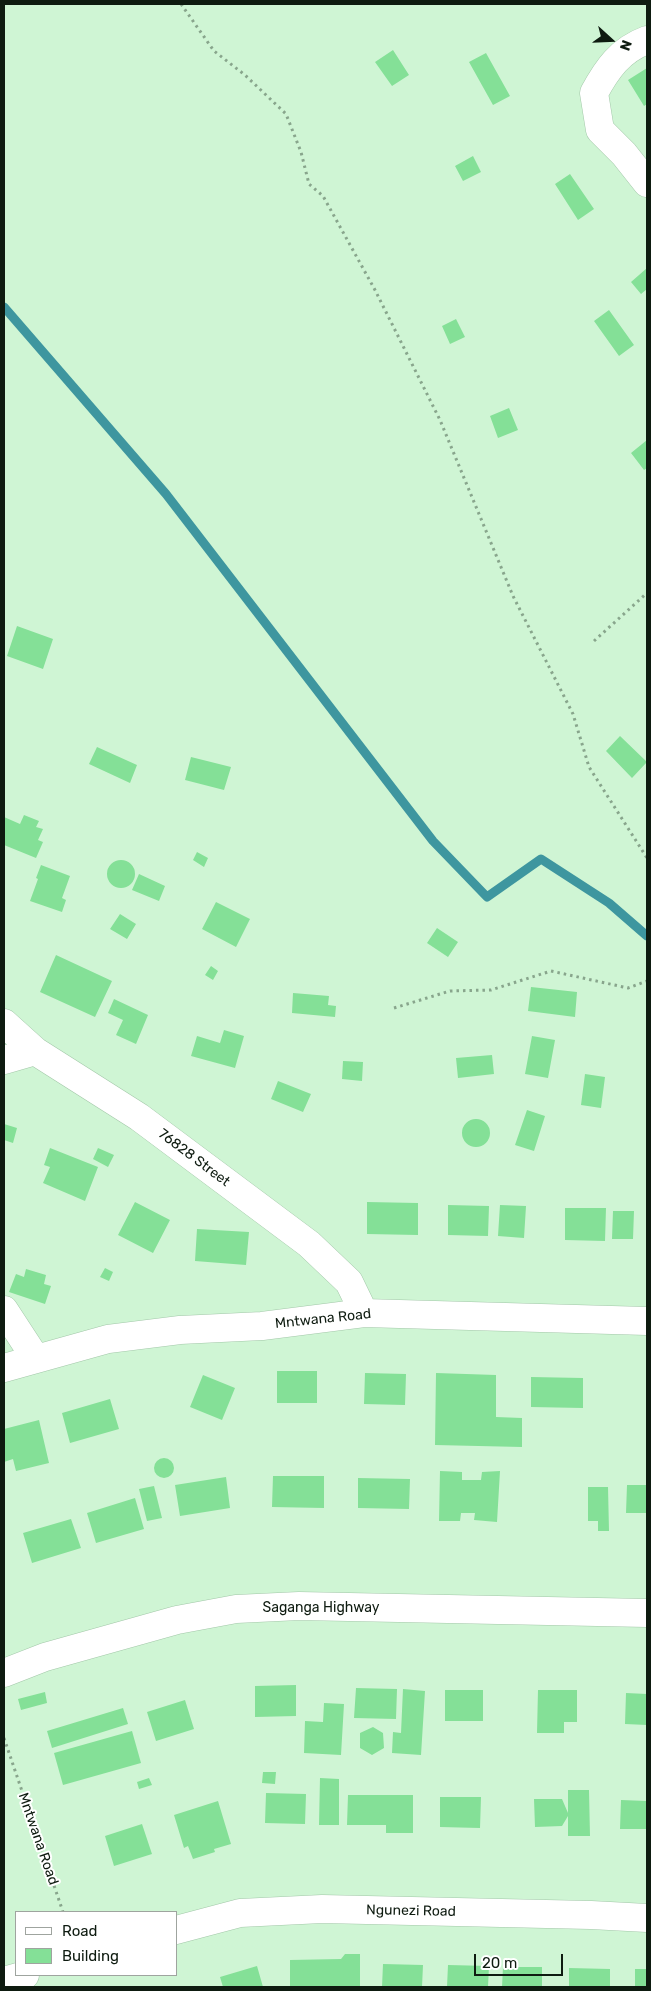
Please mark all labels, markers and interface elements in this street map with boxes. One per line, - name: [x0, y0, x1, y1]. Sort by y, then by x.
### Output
- north arrow: [586, 15, 636, 65]
- text: N: [616, 38, 635, 53]
- street label: 76828 Street: [155, 1126, 233, 1190]
- street label: Mntwana Road: [274, 1306, 372, 1332]
- street label: Saganga Highway: [262, 1600, 380, 1616]
- street label: Mntwana Road: [14, 1791, 62, 1887]
- street label: Ngunezi Road: [366, 1902, 456, 1920]
- legend: [15, 1911, 178, 1976]
- text: Road: [62, 1922, 98, 1940]
- scale bar: [476, 1944, 565, 1976]
- text: Building: [62, 1947, 119, 1965]
- text: 20 m: [482, 1954, 517, 1972]

